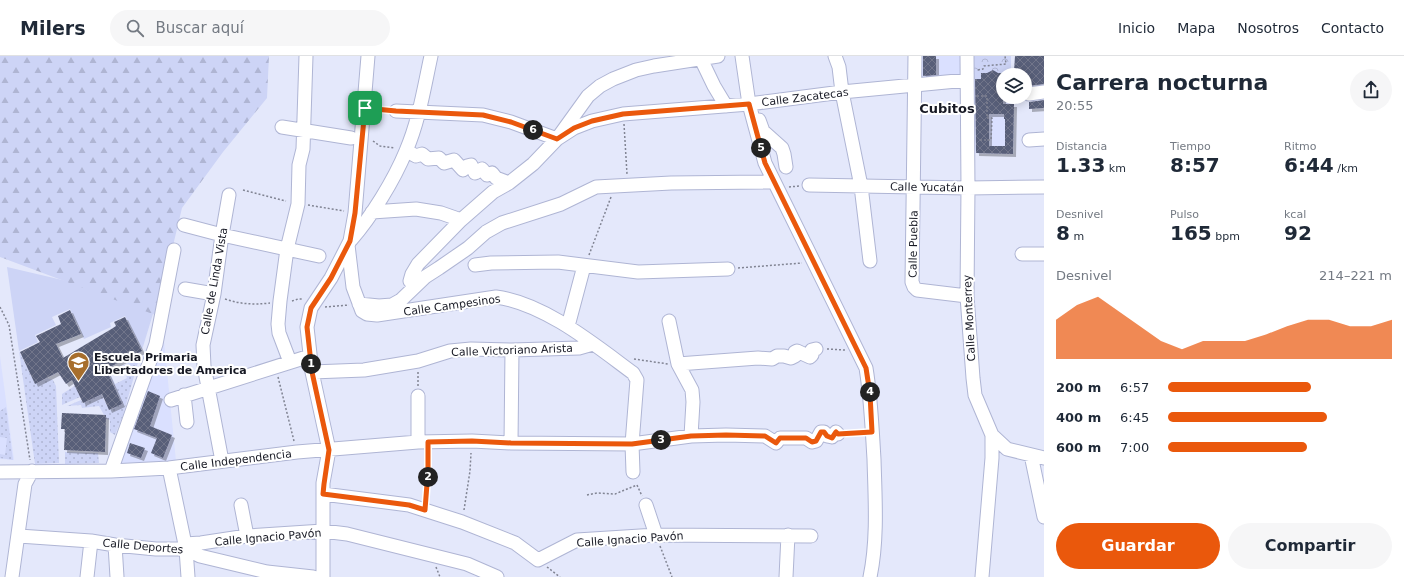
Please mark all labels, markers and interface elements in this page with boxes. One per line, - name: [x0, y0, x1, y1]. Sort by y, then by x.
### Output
- search box: [110, 10, 390, 46]
- text: Milers: [20, 17, 86, 39]
- icon: search: [124, 17, 146, 39]
- text: Buscar aquí: [156, 19, 244, 37]
- text: Inicio: [1118, 20, 1155, 36]
- text: Mapa: [1177, 20, 1215, 36]
- text: Nosotros: [1237, 20, 1299, 36]
- text: Contacto: [1321, 20, 1384, 36]
- map controls: [996, 68, 1032, 104]
- button: layers: [996, 68, 1032, 104]
- button: share: [1350, 69, 1392, 111]
- text: Carrera nocturna: [1056, 70, 1268, 95]
- street label: Calle Zacatecas: [761, 86, 850, 109]
- pin: [348, 91, 382, 125]
- icon: arrive: [354, 97, 376, 119]
- text: 20:55: [1056, 98, 1093, 113]
- district label: Cubitos: [919, 101, 975, 116]
- pin: 6: [523, 120, 543, 140]
- text: 6: [529, 123, 537, 136]
- pin: 5: [751, 138, 771, 158]
- text: Distancia: [1056, 140, 1107, 153]
- text: Tiempo: [1170, 140, 1211, 153]
- text: Ritmo: [1284, 140, 1316, 153]
- text: 5: [757, 141, 765, 154]
- text: 1.33: [1056, 153, 1105, 177]
- text: 8:57: [1170, 153, 1220, 177]
- text: 6:44: [1284, 153, 1334, 177]
- text: km: [1105, 162, 1126, 175]
- text: /km: [1334, 162, 1358, 175]
- street label: Calle Yucatán: [890, 180, 964, 195]
- text: Desnivel: [1056, 208, 1103, 221]
- text: Pulso: [1170, 208, 1199, 221]
- text: kcal: [1284, 208, 1306, 221]
- street label: Calle Puebla: [906, 210, 921, 278]
- text: 8: [1056, 221, 1070, 245]
- text: 165: [1170, 221, 1212, 245]
- text: 92: [1284, 221, 1312, 245]
- street label: Calle de Linda Vista: [199, 227, 230, 336]
- text: m: [1070, 230, 1084, 243]
- text: bpm: [1212, 230, 1240, 243]
- text: Desnivel: [1056, 268, 1112, 283]
- text: 214–221 m: [1319, 268, 1392, 283]
- street label: Calle Monterrey: [961, 274, 978, 362]
- street label: Calle Campesinos: [403, 292, 502, 319]
- street label: Calle Victoriano Arista: [451, 342, 573, 359]
- school or university icon: Escuela Primaria Libertadores de America: [65, 350, 91, 383]
- place label: Escuela Primaria Libertadores de America: [94, 351, 247, 377]
- pin: 1: [301, 354, 321, 374]
- text: 1: [307, 357, 315, 370]
- text: 200 m: [1056, 380, 1101, 395]
- text: 6:57: [1120, 380, 1149, 395]
- pin: 4: [860, 382, 880, 402]
- text: 4: [866, 385, 874, 398]
- text: 400 m: [1056, 410, 1101, 425]
- text: 6:45: [1120, 410, 1149, 425]
- pin: 3: [651, 430, 671, 450]
- text: 3: [657, 433, 665, 446]
- text: 600 m: [1056, 440, 1101, 455]
- text: 7:00: [1120, 440, 1149, 455]
- street label: Calle Independencia: [180, 447, 292, 474]
- pin: 2: [418, 467, 438, 487]
- text: 2: [424, 470, 432, 483]
- button: Guardar: [1056, 523, 1220, 569]
- button: Compartir: [1228, 523, 1392, 569]
- street label: Calle Ignacio Pavón: [214, 526, 322, 549]
- street label: Calle Ignacio Pavón: [576, 529, 684, 550]
- street label: Calle Deportes: [102, 536, 184, 557]

